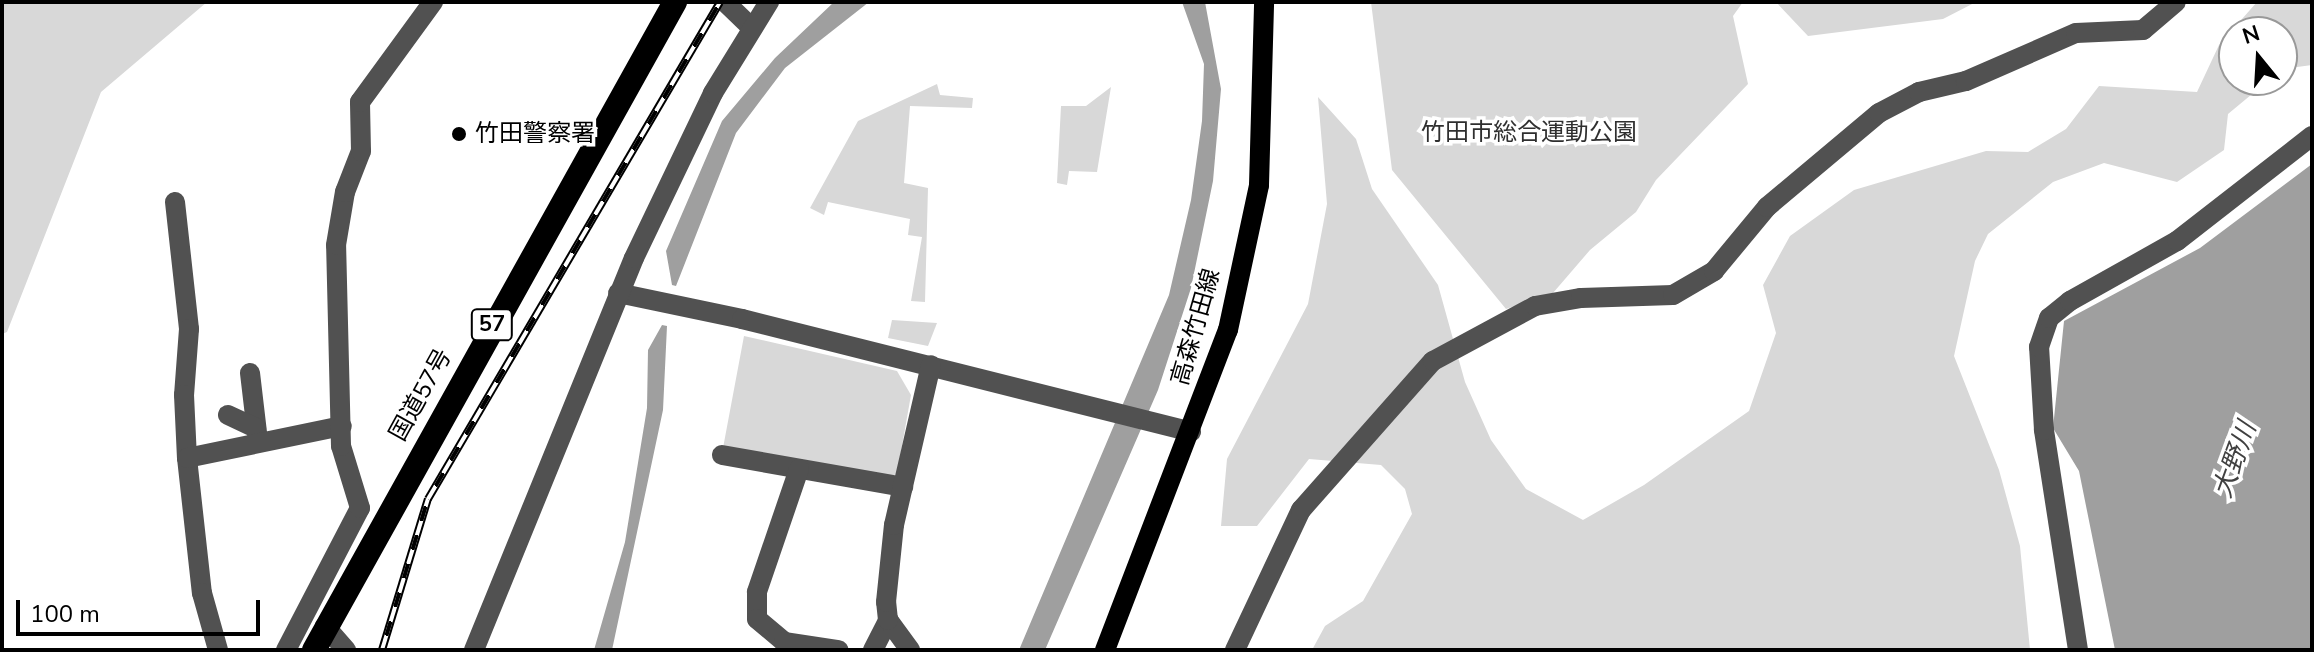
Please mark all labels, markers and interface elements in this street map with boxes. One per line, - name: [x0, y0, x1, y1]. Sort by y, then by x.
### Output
- north arrow: [2218, 16, 2298, 96]
- text: N: [2239, 18, 2264, 52]
- park label: 竹田市総合運動公園: [1421, 119, 1637, 147]
- place label: 竹田警察署: [475, 120, 595, 148]
- marker: 竹田警察署: [450, 125, 468, 143]
- street label: 高森竹田線: [1166, 265, 1226, 389]
- road number: 57: [470, 307, 514, 343]
- street label: 国道57号: [384, 344, 458, 446]
- water label: 大野川: [2207, 418, 2263, 502]
- scale bar: [20, 584, 264, 634]
- text: 100 m: [30, 598, 100, 630]

